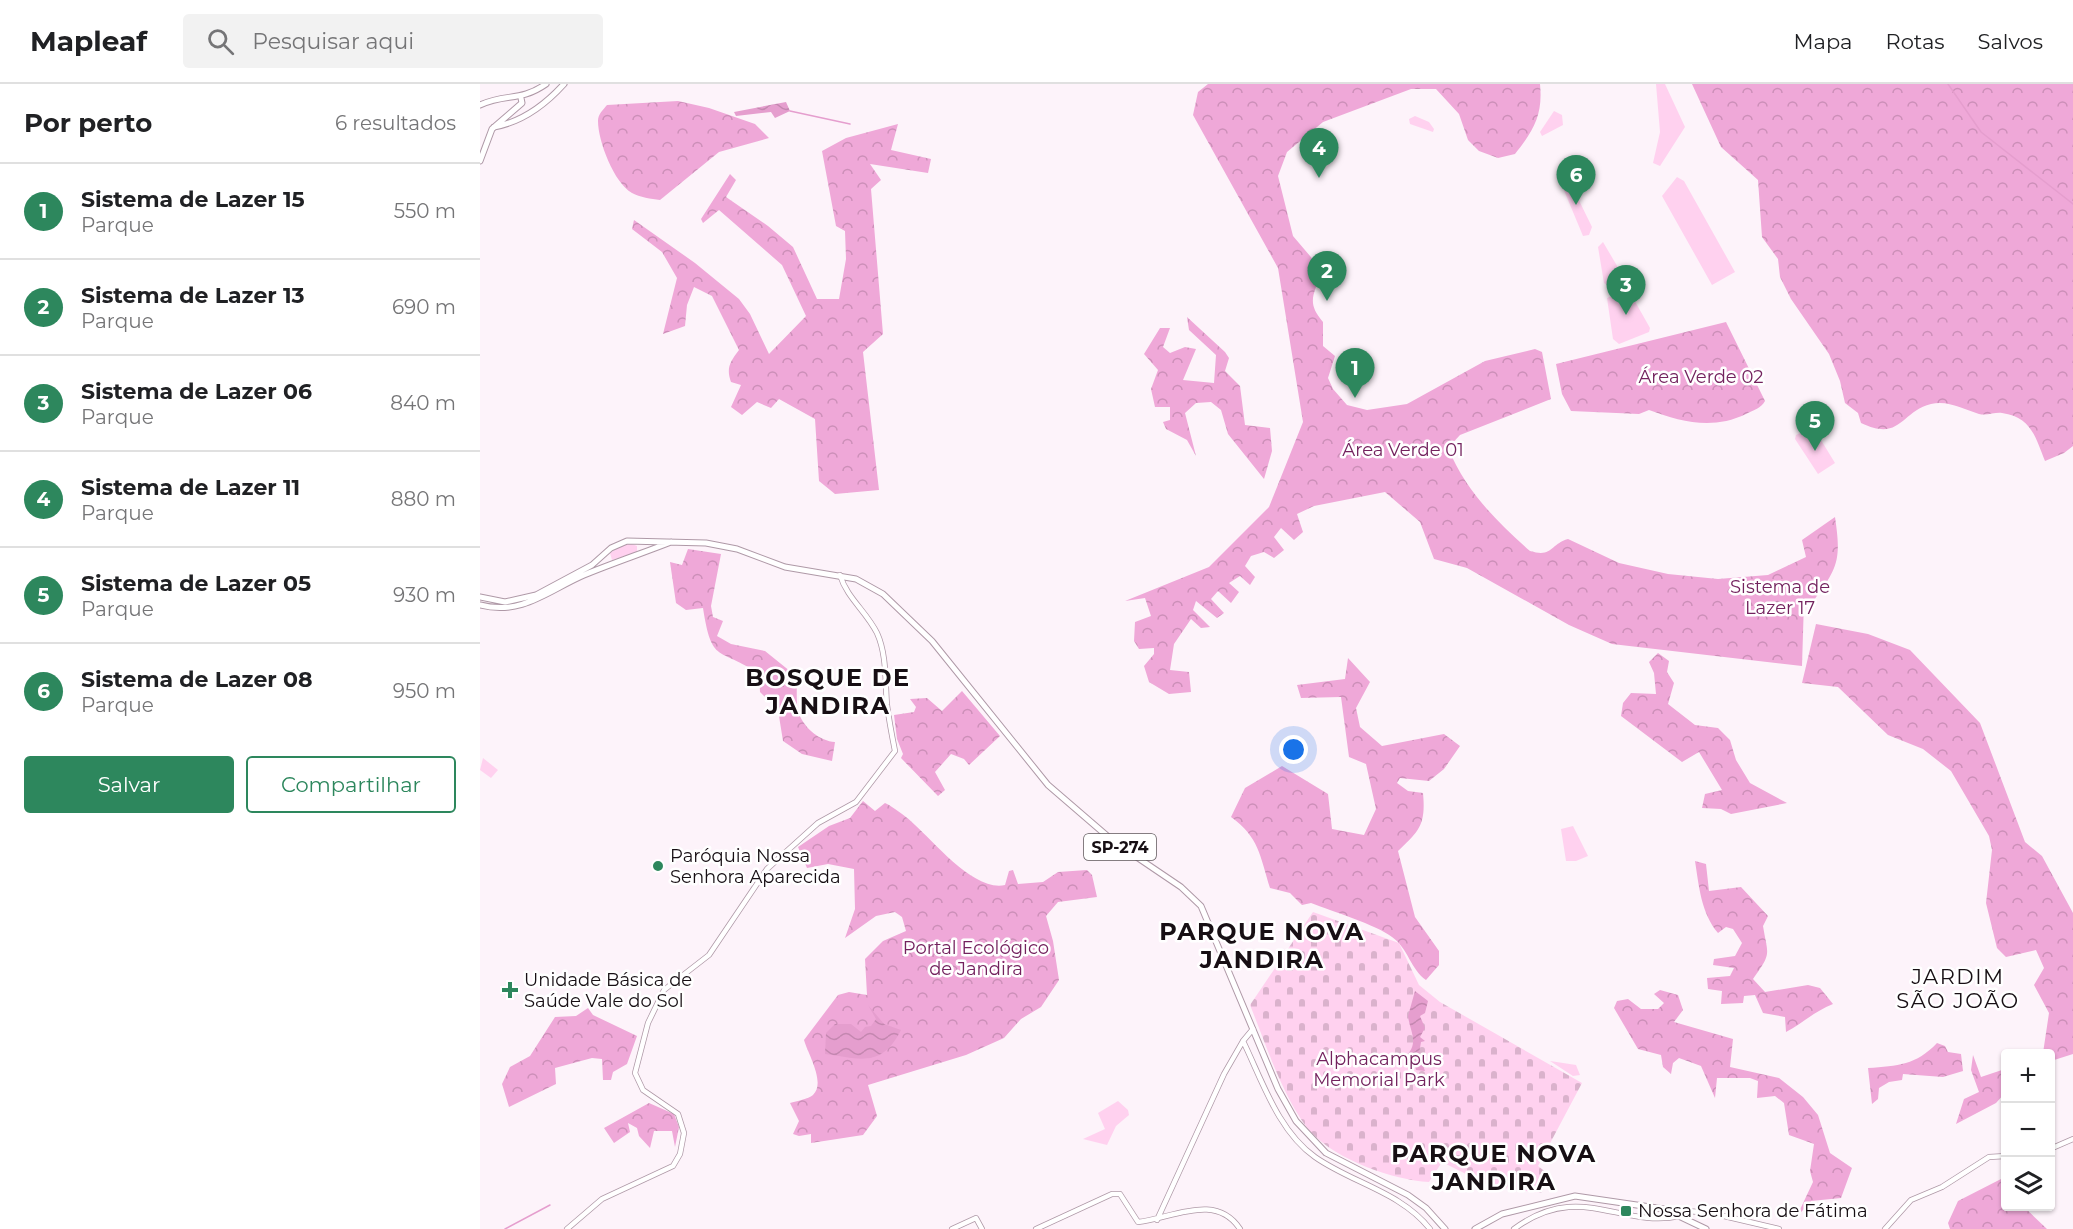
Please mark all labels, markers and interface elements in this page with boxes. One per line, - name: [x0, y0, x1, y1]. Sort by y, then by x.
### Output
- search box: [183, 14, 603, 68]
- text: Mapleaf: [30, 24, 147, 58]
- icon: search: [204, 25, 237, 58]
- text: Pesquisar aqui: [252, 28, 414, 55]
- text: Mapa: [1793, 29, 1852, 54]
- text: Rotas: [1885, 29, 1945, 54]
- text: Salvos: [1978, 29, 2043, 54]
- text: Por perto: [24, 107, 152, 139]
- text: 6 resultados: [335, 111, 456, 135]
- pin: 4: [1300, 128, 1338, 178]
- pin: 6: [1556, 156, 1596, 205]
- text: Sistema de Lazer 15: [81, 186, 305, 213]
- text: 1: [40, 199, 47, 223]
- text: 550 m: [394, 199, 456, 223]
- text: Parque: [81, 213, 154, 237]
- pin: 2: [1308, 252, 1346, 301]
- pin: 3: [1606, 266, 1646, 315]
- text: Sistema de Lazer 13: [81, 282, 305, 309]
- text: 2: [38, 295, 49, 319]
- text: 690 m: [392, 295, 456, 319]
- text: Parque: [81, 309, 154, 333]
- pin: 1: [1336, 348, 1374, 398]
- park label: Área Verde 02: [1638, 366, 1764, 388]
- text: Sistema de Lazer 06: [81, 378, 312, 405]
- text: 3: [38, 391, 49, 415]
- text: 840 m: [390, 391, 456, 415]
- pin: 5: [1796, 402, 1834, 451]
- text: Parque: [81, 405, 154, 429]
- park label: Área Verde 01: [1342, 439, 1464, 461]
- text: Sistema de Lazer 11: [81, 474, 300, 501]
- text: 4: [37, 487, 50, 511]
- text: 880 m: [391, 487, 456, 511]
- text: Parque: [81, 501, 154, 525]
- text: Sistema de Lazer 05: [81, 570, 311, 597]
- park label: Sistema de Lazer 17: [1730, 576, 1830, 619]
- text: 5: [38, 583, 49, 607]
- text: 930 m: [393, 583, 456, 607]
- text: Parque: [81, 597, 154, 621]
- district label: BOSQUE DE JANDIRA: [745, 663, 911, 720]
- text: Sistema de Lazer 08: [81, 666, 312, 693]
- text: 6: [37, 679, 50, 703]
- text: 950 m: [393, 679, 456, 703]
- text: Parque: [81, 693, 154, 717]
- your location: [1279, 735, 1308, 764]
- button: Salvar: [24, 756, 234, 813]
- button: Compartilhar: [246, 756, 456, 813]
- road number: SP-274: [1084, 834, 1156, 860]
- place label: Paróquia Nossa Senhora Aparecida: [670, 845, 841, 888]
- marker: Paróquia Nossa Senhora Aparecida: [651, 859, 665, 873]
- district label: PARQUE NOVA JANDIRA: [1159, 917, 1365, 974]
- park label: Portal Ecológico de Jandira: [903, 937, 1049, 980]
- district label: JARDIM SÃO JOÃO: [1896, 964, 2020, 1013]
- place label: Unidade Básica de Saúde Vale do Sol: [524, 969, 692, 1012]
- marker: Unidade Básica de Saúde Vale do Sol: [501, 981, 519, 999]
- park label: Alphacampus Memorial Park: [1313, 1048, 1445, 1091]
- map controls: [2001, 1049, 2055, 1211]
- button: +: [2001, 1049, 2055, 1103]
- button: −: [2001, 1103, 2055, 1157]
- district label: PARQUE NOVA JANDIRA: [1391, 1139, 1597, 1196]
- button: layers: [2001, 1157, 2055, 1211]
- place label: Nossa Senhora de Fátima: [1638, 1200, 1868, 1222]
- marker: Nossa Senhora de Fátima: [1619, 1204, 1633, 1218]

